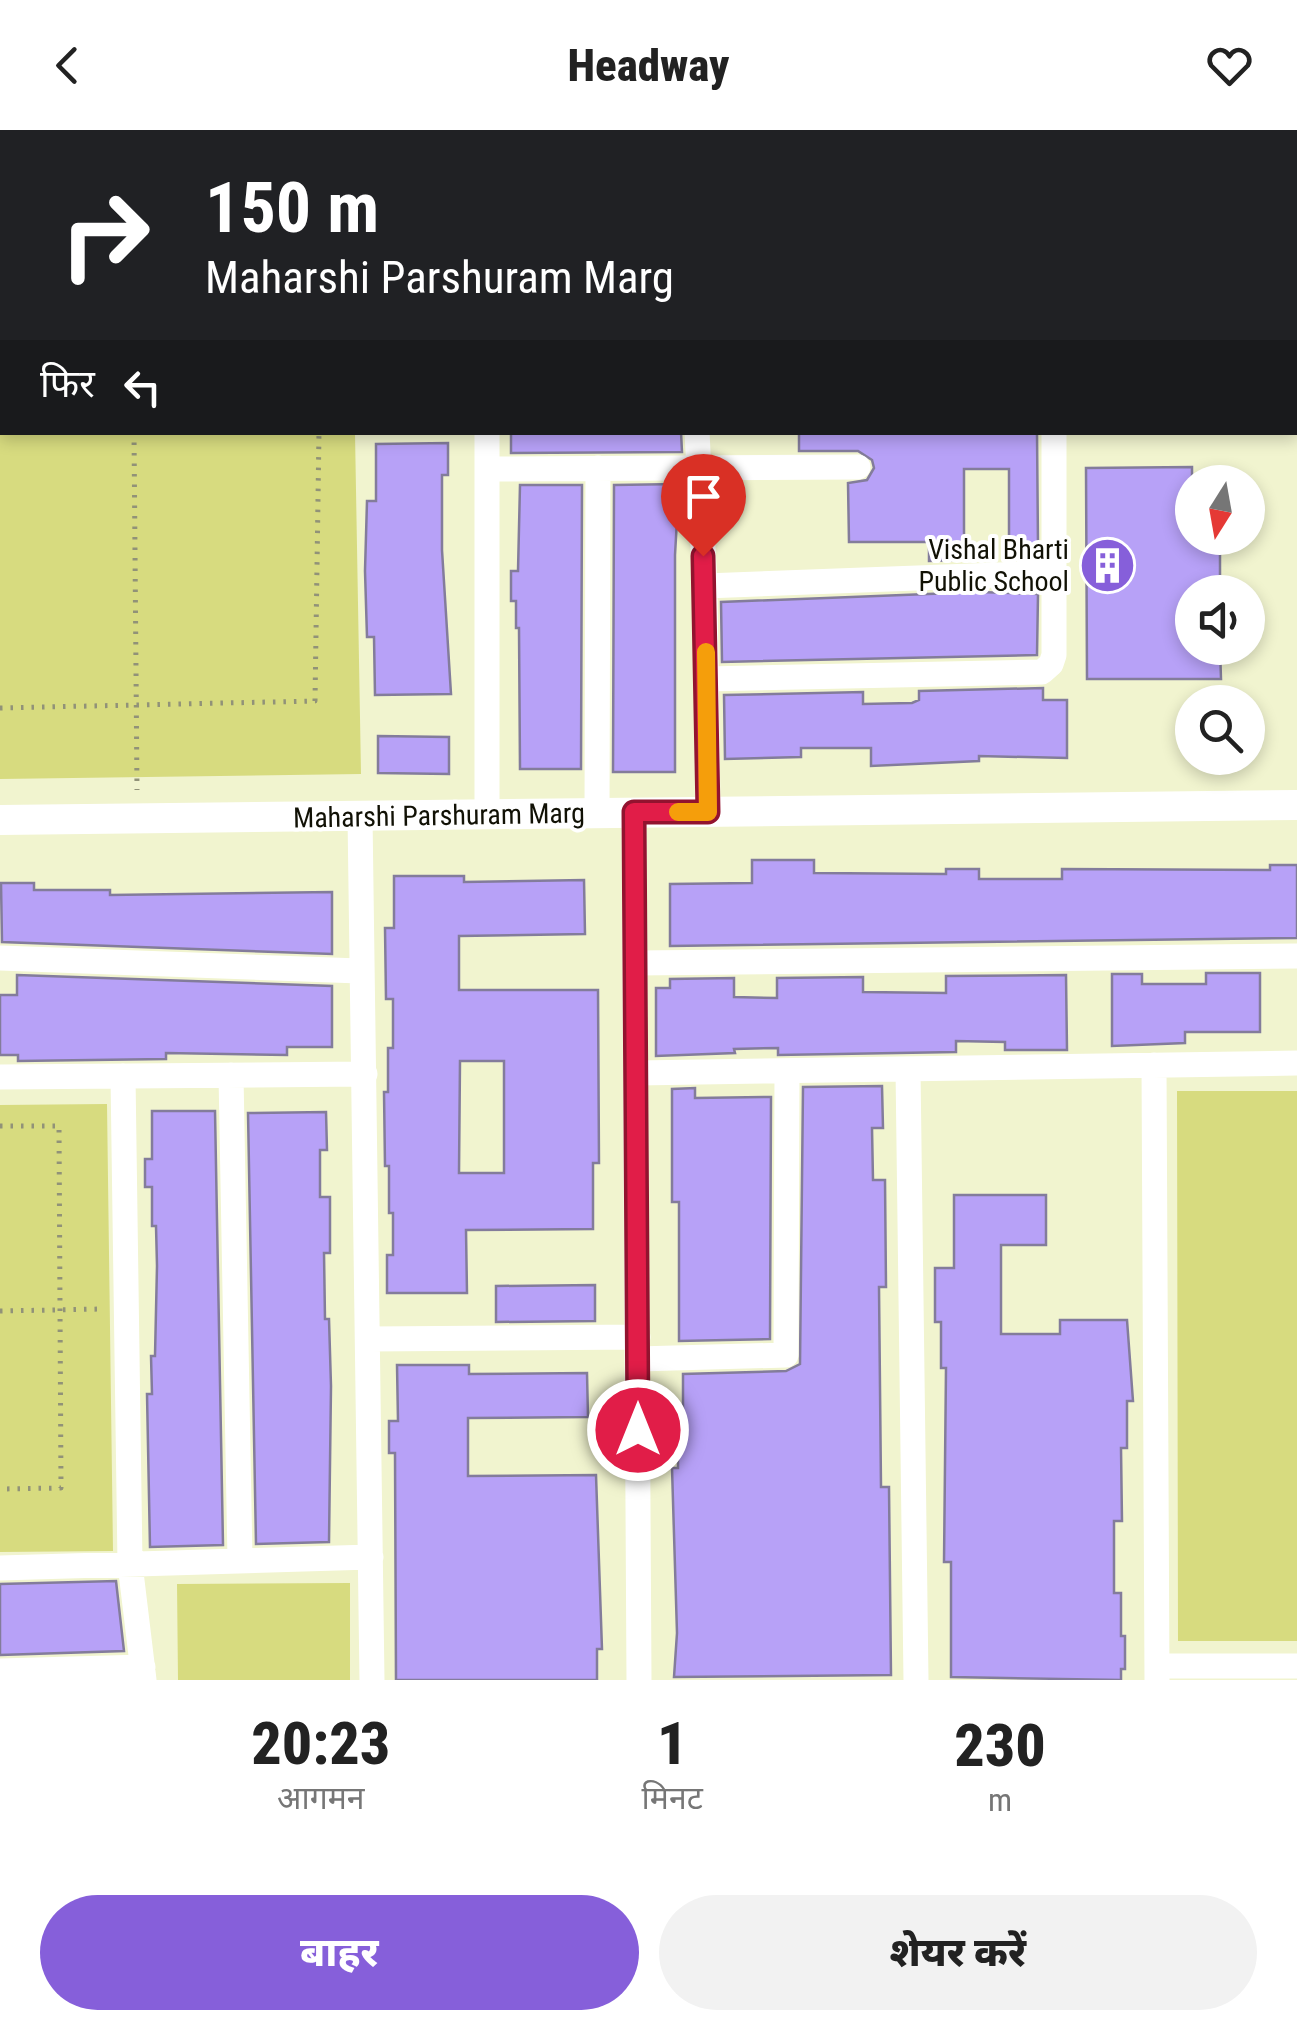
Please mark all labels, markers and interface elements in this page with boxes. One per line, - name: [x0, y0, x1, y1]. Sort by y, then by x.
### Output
- icon: back: [40, 38, 95, 93]
- icon: heart: [1202, 38, 1257, 93]
- text: Headway: [567, 39, 730, 92]
- text: 150 m: [205, 167, 379, 249]
- icon: right: [40, 170, 170, 300]
- text: Maharshi Parshuram Marg: [205, 251, 674, 304]
- icon: left: [115, 360, 170, 415]
- text: फिर: [40, 362, 95, 406]
- pin: [661, 454, 746, 557]
- north arrow: [1175, 465, 1265, 555]
- map controls: [1175, 465, 1265, 775]
- icon: arrive: [676, 469, 731, 524]
- place label: Vishal Bharti Public School: [918, 533, 1069, 598]
- building icon: Vishal Bharti Public School: [1078, 535, 1138, 595]
- button: sound: [1175, 575, 1265, 665]
- button: search: [1175, 685, 1265, 775]
- street label: Maharshi Parshuram Marg: [293, 796, 585, 835]
- position arrow: [586, 1378, 690, 1482]
- text: 20:23: [251, 1708, 390, 1779]
- text: 1: [657, 1708, 687, 1779]
- text: 230: [954, 1710, 1046, 1781]
- text: आगमन: [277, 1779, 365, 1817]
- text: मिनट: [642, 1779, 703, 1817]
- text: m: [988, 1781, 1012, 1819]
- button: बाहर: [40, 1895, 639, 2010]
- button: शेयर करें: [659, 1895, 1257, 2010]

